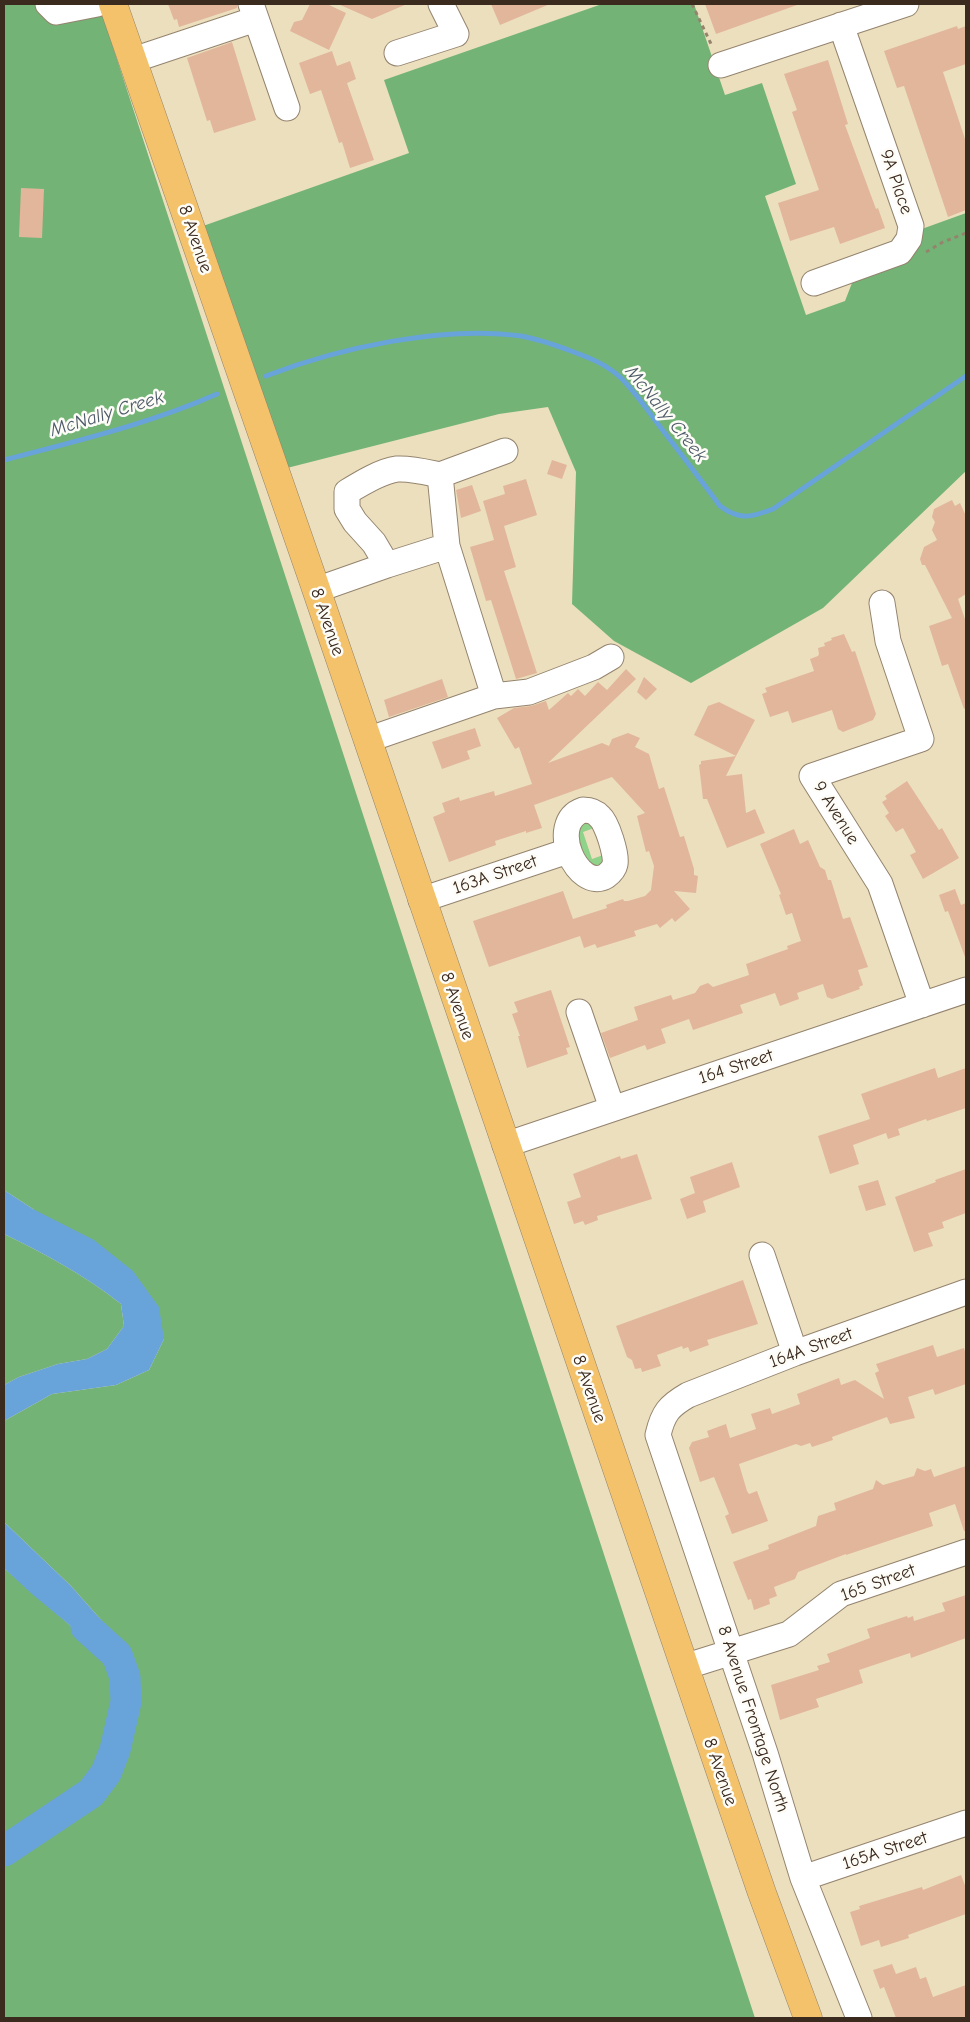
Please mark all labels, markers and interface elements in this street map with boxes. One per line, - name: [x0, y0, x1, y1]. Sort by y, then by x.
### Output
- street label: 9A Place: [875, 147, 917, 217]
- street label: 8 Avenue: [173, 202, 217, 276]
- water label: McNally Creek: [620, 361, 712, 467]
- water label: McNally Creek: [47, 386, 167, 442]
- street label: 8 Avenue: [305, 585, 349, 659]
- street label: 9 Avenue: [808, 777, 864, 849]
- street label: 163A Street: [450, 851, 540, 899]
- street label: 8 Avenue: [435, 969, 479, 1043]
- street label: 164 Street: [696, 1045, 776, 1089]
- street label: 164A Street: [766, 1323, 856, 1373]
- street label: 8 Avenue: [567, 1352, 611, 1426]
- street label: 165 Street: [838, 1560, 918, 1606]
- street label: 8 Avenue Frontage North: [713, 1623, 793, 1815]
- street label: 8 Avenue: [698, 1735, 742, 1809]
- street label: 165A Street: [840, 1827, 930, 1875]

